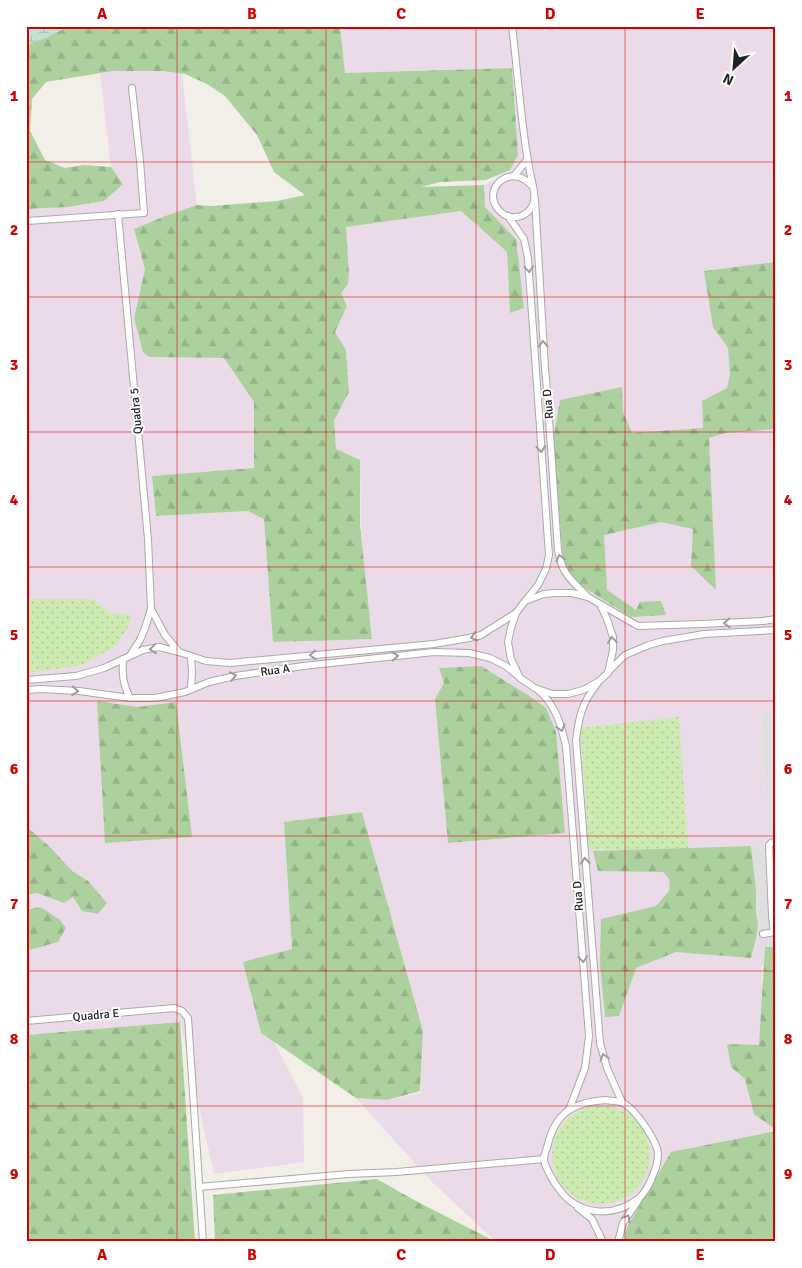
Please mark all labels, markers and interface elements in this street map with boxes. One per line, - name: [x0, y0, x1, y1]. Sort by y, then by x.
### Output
- text: A: [97, 4, 108, 24]
- text: B: [247, 4, 257, 24]
- text: C: [396, 4, 406, 24]
- text: D: [545, 4, 556, 24]
- text: E: [695, 4, 705, 24]
- north arrow: [710, 42, 760, 92]
- text: N: [720, 69, 737, 89]
- text: 1: [10, 86, 19, 106]
- text: 1: [784, 86, 793, 106]
- text: 2: [10, 220, 18, 240]
- text: 2: [784, 220, 792, 240]
- one-way arrow: [523, 265, 534, 273]
- one-way arrow: [538, 340, 549, 348]
- text: 3: [10, 355, 18, 375]
- text: 3: [784, 355, 792, 375]
- street label: Quadra 5: [127, 387, 146, 435]
- street label: Rua D: [540, 388, 557, 420]
- one-way arrow: [535, 445, 546, 453]
- text: 4: [10, 490, 19, 510]
- text: 4: [784, 490, 793, 510]
- one-way arrow: [555, 554, 566, 563]
- one-way arrow: [723, 617, 731, 628]
- text: 5: [10, 625, 18, 645]
- text: 5: [784, 625, 792, 645]
- one-way arrow: [470, 631, 479, 641]
- one-way arrow: [607, 635, 618, 643]
- one-way arrow: [148, 643, 156, 654]
- one-way arrow: [308, 649, 316, 660]
- one-way arrow: [391, 651, 399, 662]
- street label: Rua A: [259, 661, 291, 680]
- one-way arrow: [229, 672, 238, 682]
- one-way arrow: [71, 685, 79, 696]
- one-way arrow: [556, 723, 566, 732]
- text: 6: [10, 759, 19, 779]
- text: 6: [784, 759, 793, 779]
- one-way arrow: [580, 857, 591, 865]
- street label: Rua D: [570, 880, 587, 911]
- text: 7: [10, 894, 19, 914]
- text: 7: [784, 894, 793, 914]
- one-way arrow: [577, 955, 588, 963]
- street label: Quadra E: [72, 1006, 120, 1025]
- text: 8: [10, 1029, 19, 1049]
- text: 8: [784, 1029, 793, 1049]
- one-way arrow: [599, 1054, 609, 1062]
- text: 9: [10, 1164, 19, 1184]
- text: 9: [784, 1164, 793, 1184]
- one-way arrow: [620, 1215, 630, 1224]
- text: A: [97, 1245, 108, 1265]
- text: B: [247, 1245, 257, 1265]
- text: C: [396, 1245, 406, 1265]
- text: D: [545, 1245, 556, 1265]
- text: E: [695, 1245, 705, 1265]

